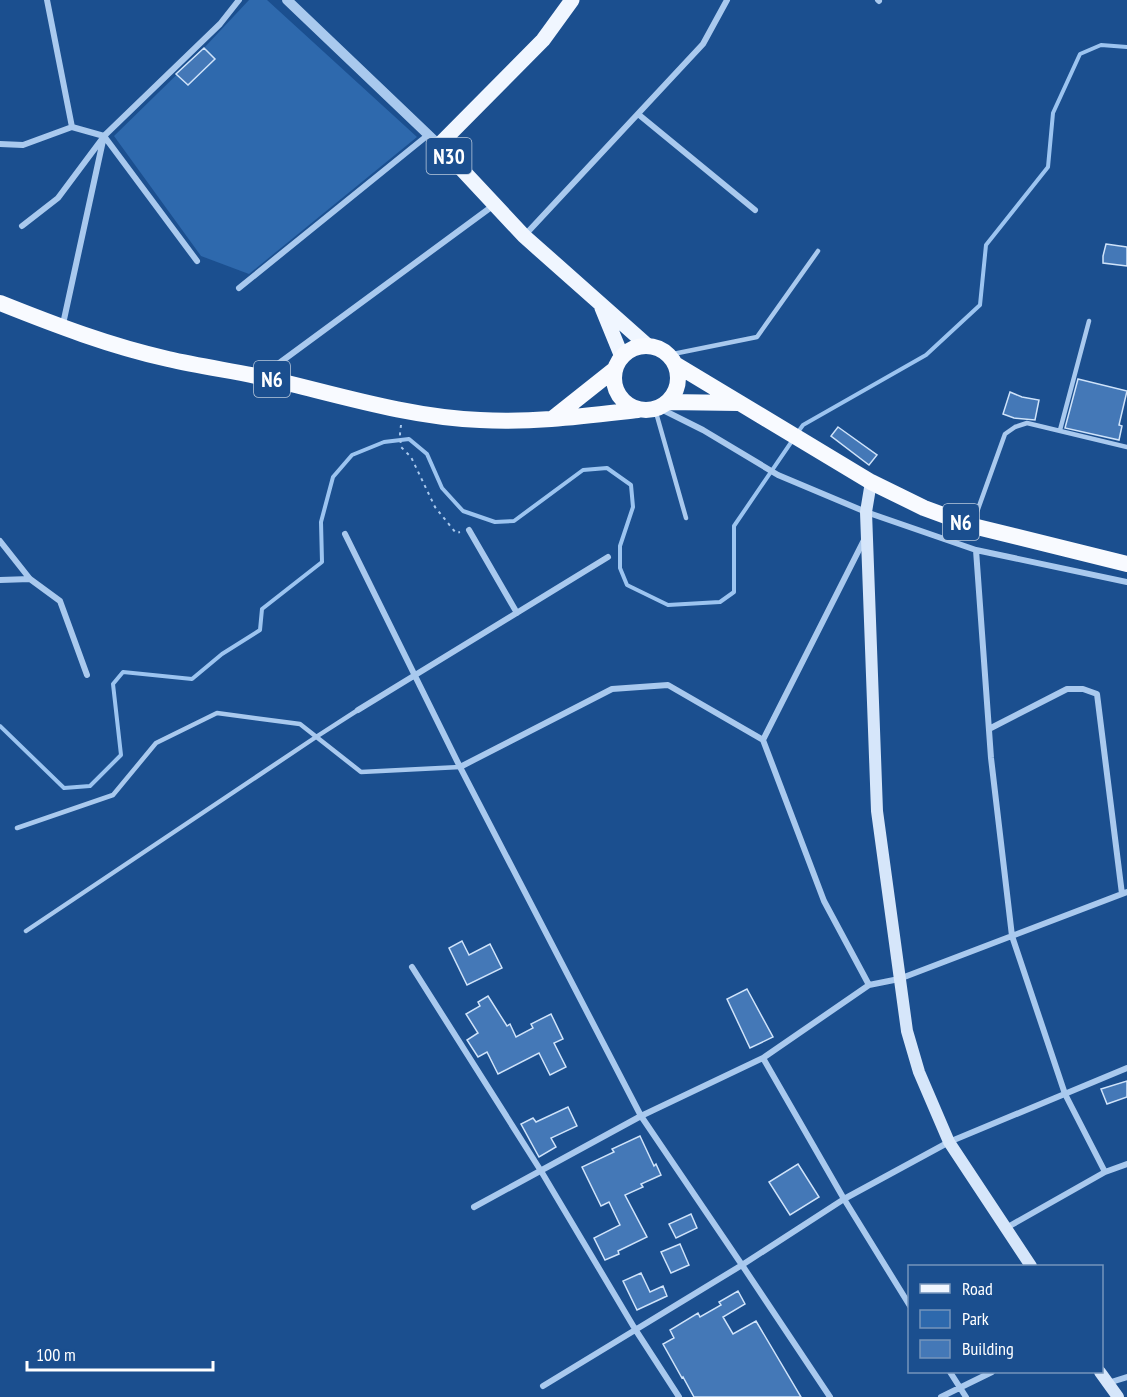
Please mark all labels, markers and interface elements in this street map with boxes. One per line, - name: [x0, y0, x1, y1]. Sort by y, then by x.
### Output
- road number: N30: [426, 138, 472, 174]
- road number: N6: [254, 361, 290, 397]
- road number: N6: [943, 504, 979, 540]
- legend: [908, 1265, 1103, 1373]
- text: Road: [962, 1277, 993, 1300]
- text: Park: [962, 1307, 989, 1330]
- scale bar: [27, 1334, 213, 1372]
- text: Building: [962, 1337, 1014, 1360]
- text: 100 m: [36, 1343, 76, 1366]

